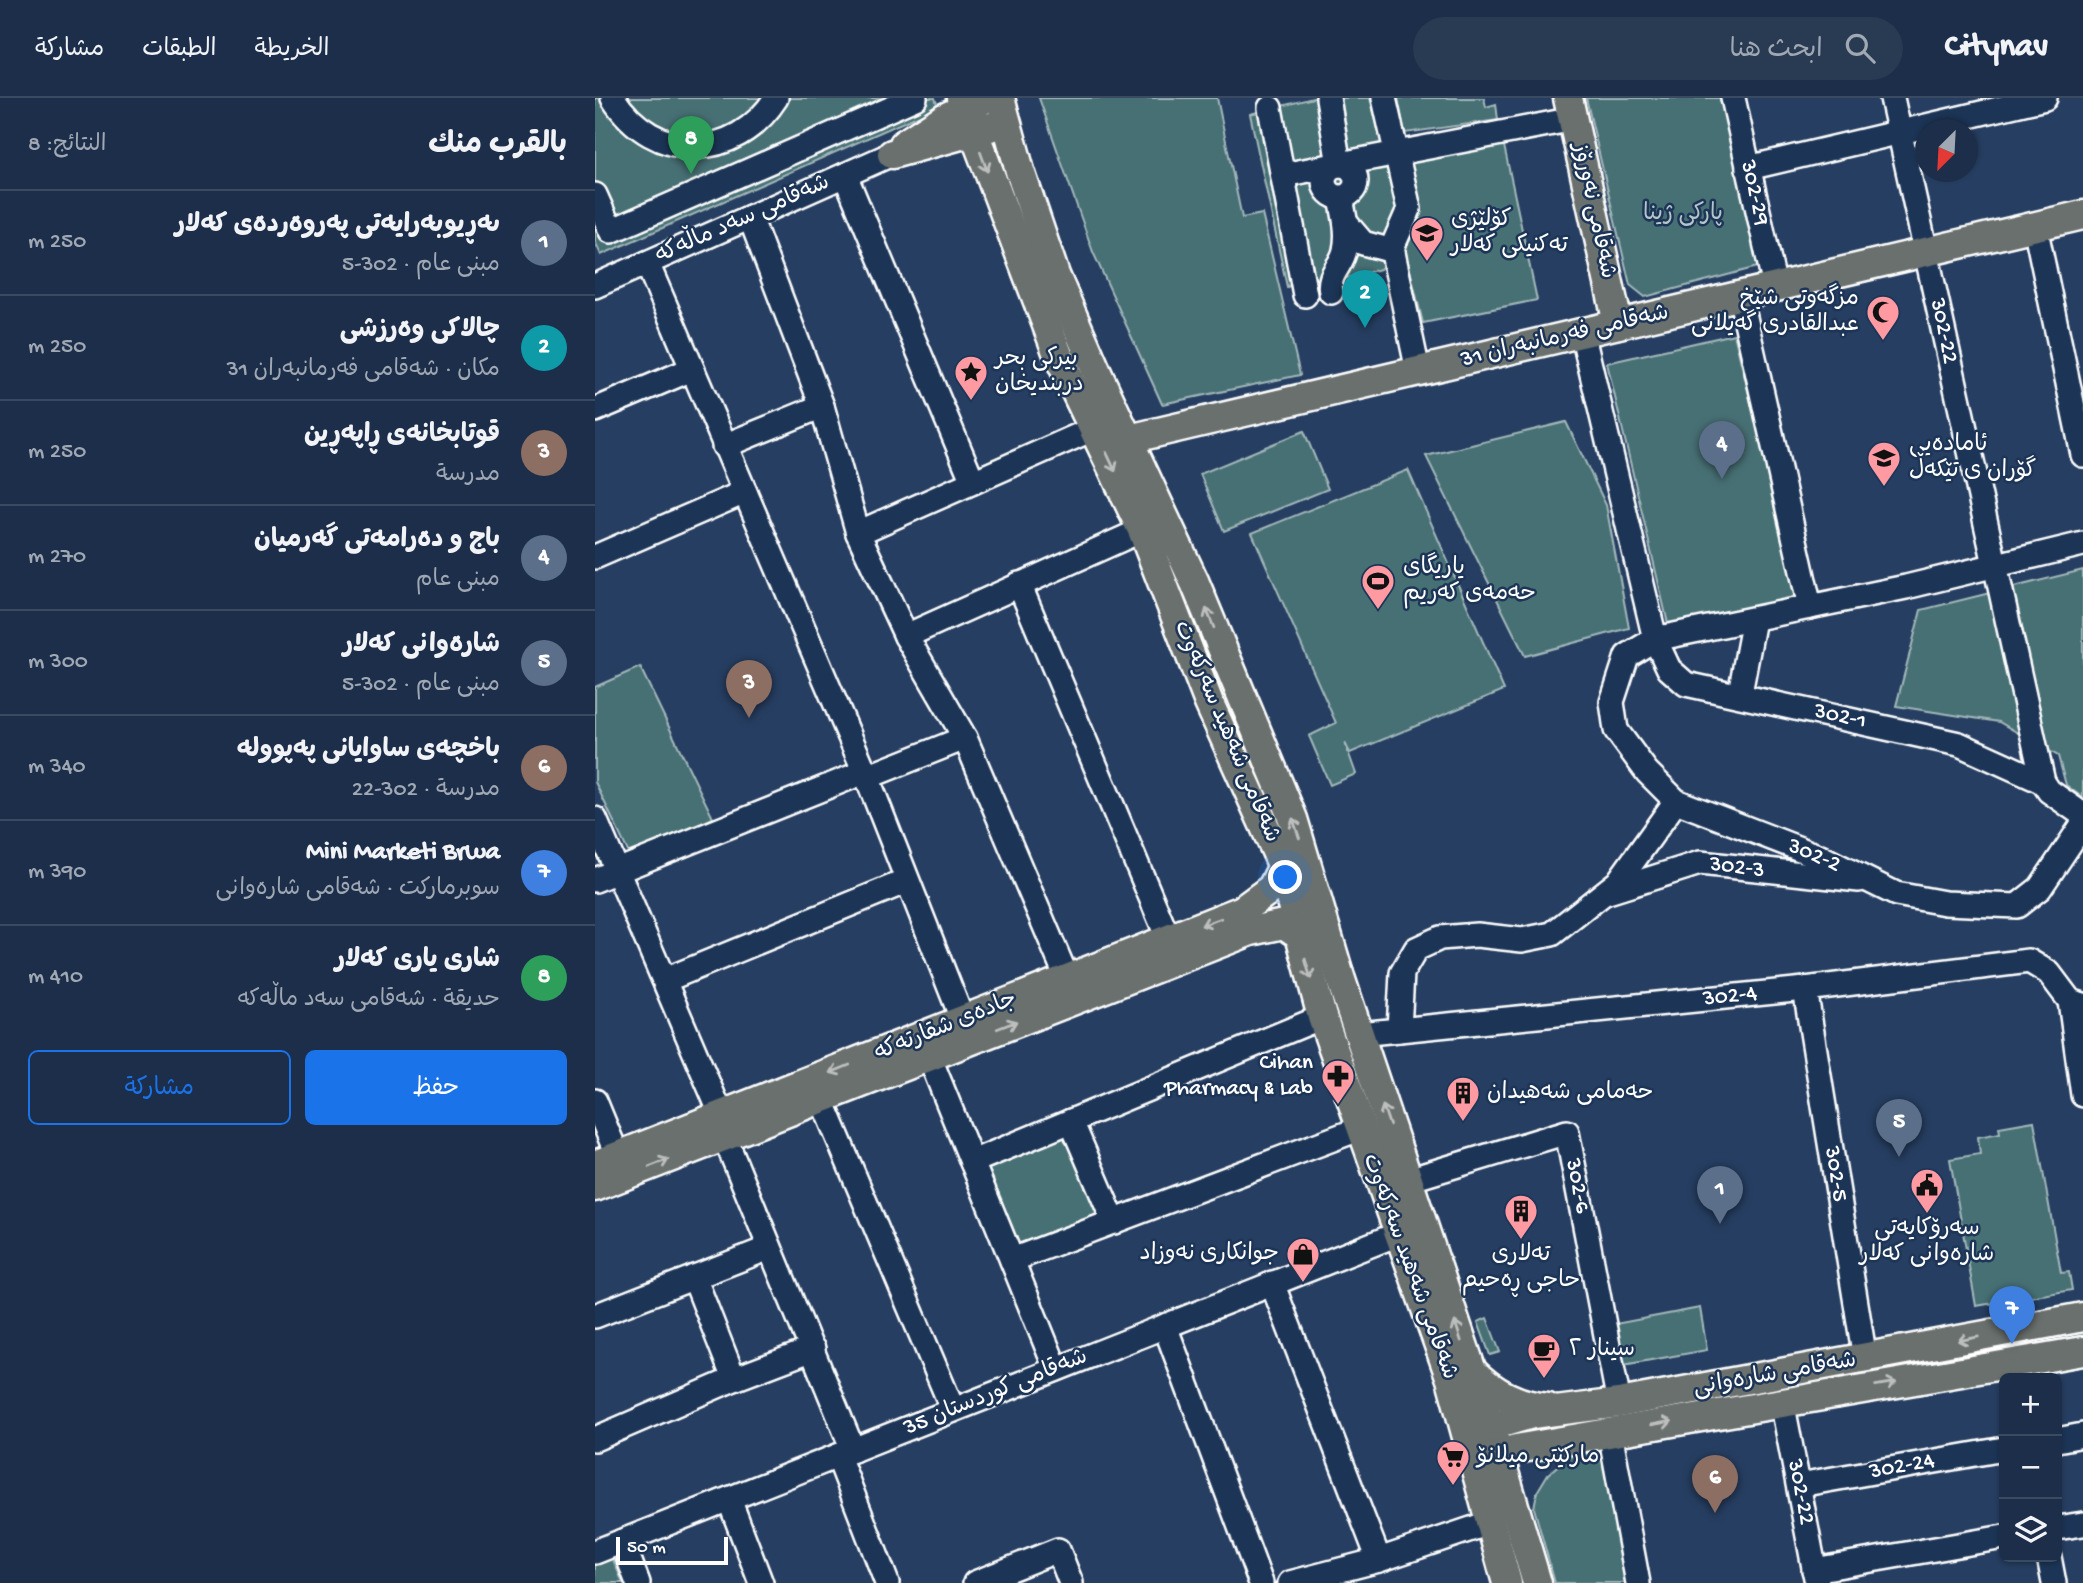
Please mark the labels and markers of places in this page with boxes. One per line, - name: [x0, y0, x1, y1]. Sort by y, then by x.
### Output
- pin: 8: [668, 116, 714, 174]
- place label: کۆلێژی تەکنیکی کەلار: [1449, 207, 1568, 260]
- school or university icon: کۆلێژی تەکنیکی کەلار: [1408, 214, 1446, 263]
- pin: 2: [1342, 270, 1388, 328]
- place label: مزگەوتی شێخ عبدالقادری گەیلانی: [1691, 283, 1859, 339]
- mosque icon: مزگەوتی شێخ عبدالقادری گەیلانی: [1864, 293, 1902, 342]
- place label: بيركى بحر دربنديخان: [993, 346, 1084, 399]
- place icon: بيركى بحر دربنديخان: [952, 353, 990, 402]
- pin: 4: [1699, 421, 1745, 479]
- place label: ئامادەیی گۆران ی تێکەڵ: [1909, 432, 2036, 485]
- school or university icon: ئامادەیی گۆران ی تێکەڵ: [1865, 439, 1903, 488]
- place label: یاریگای ‌حەمەی کەریم: [1403, 552, 1536, 609]
- sports icon: یاریگای ‌حەمەی کەریم: [1359, 562, 1397, 611]
- pin: 3: [726, 660, 772, 718]
- place label: Cihan Pharmacy & Lab: [1163, 1050, 1313, 1103]
- pharmacy icon: Cihan Pharmacy & Lab: [1319, 1057, 1357, 1106]
- building icon: حەمامی شەهیدان: [1444, 1074, 1482, 1123]
- place label: حەمامی شەهیدان: [1487, 1080, 1654, 1107]
- pin: 5: [1876, 1099, 1922, 1157]
- pin: 1: [1697, 1166, 1743, 1224]
- public building icon: سەرۆکایەتی شارەوانی کەلار: [1908, 1166, 1946, 1215]
- building icon: تەلاری حاجی ڕەحیم: [1502, 1192, 1540, 1241]
- place label: سەرۆکایەتی شارەوانی کەلار: [1858, 1216, 1994, 1269]
- shop icon: جوانکاری نەوزاد: [1284, 1235, 1322, 1284]
- place label: جوانکاری نەوزاد: [1140, 1241, 1279, 1268]
- place label: تەلاری حاجی ڕەحیم: [1462, 1242, 1580, 1297]
- pin: 7: [1989, 1286, 2035, 1344]
- cafe icon: سینار ٢: [1525, 1331, 1563, 1380]
- place label: سینار ٢: [1569, 1337, 1635, 1364]
- supermarket icon: مارکێتی میلانۆ: [1434, 1438, 1472, 1487]
- place label: مارکێتی میلانۆ: [1475, 1444, 1599, 1471]
- pin: 6: [1692, 1455, 1738, 1513]

